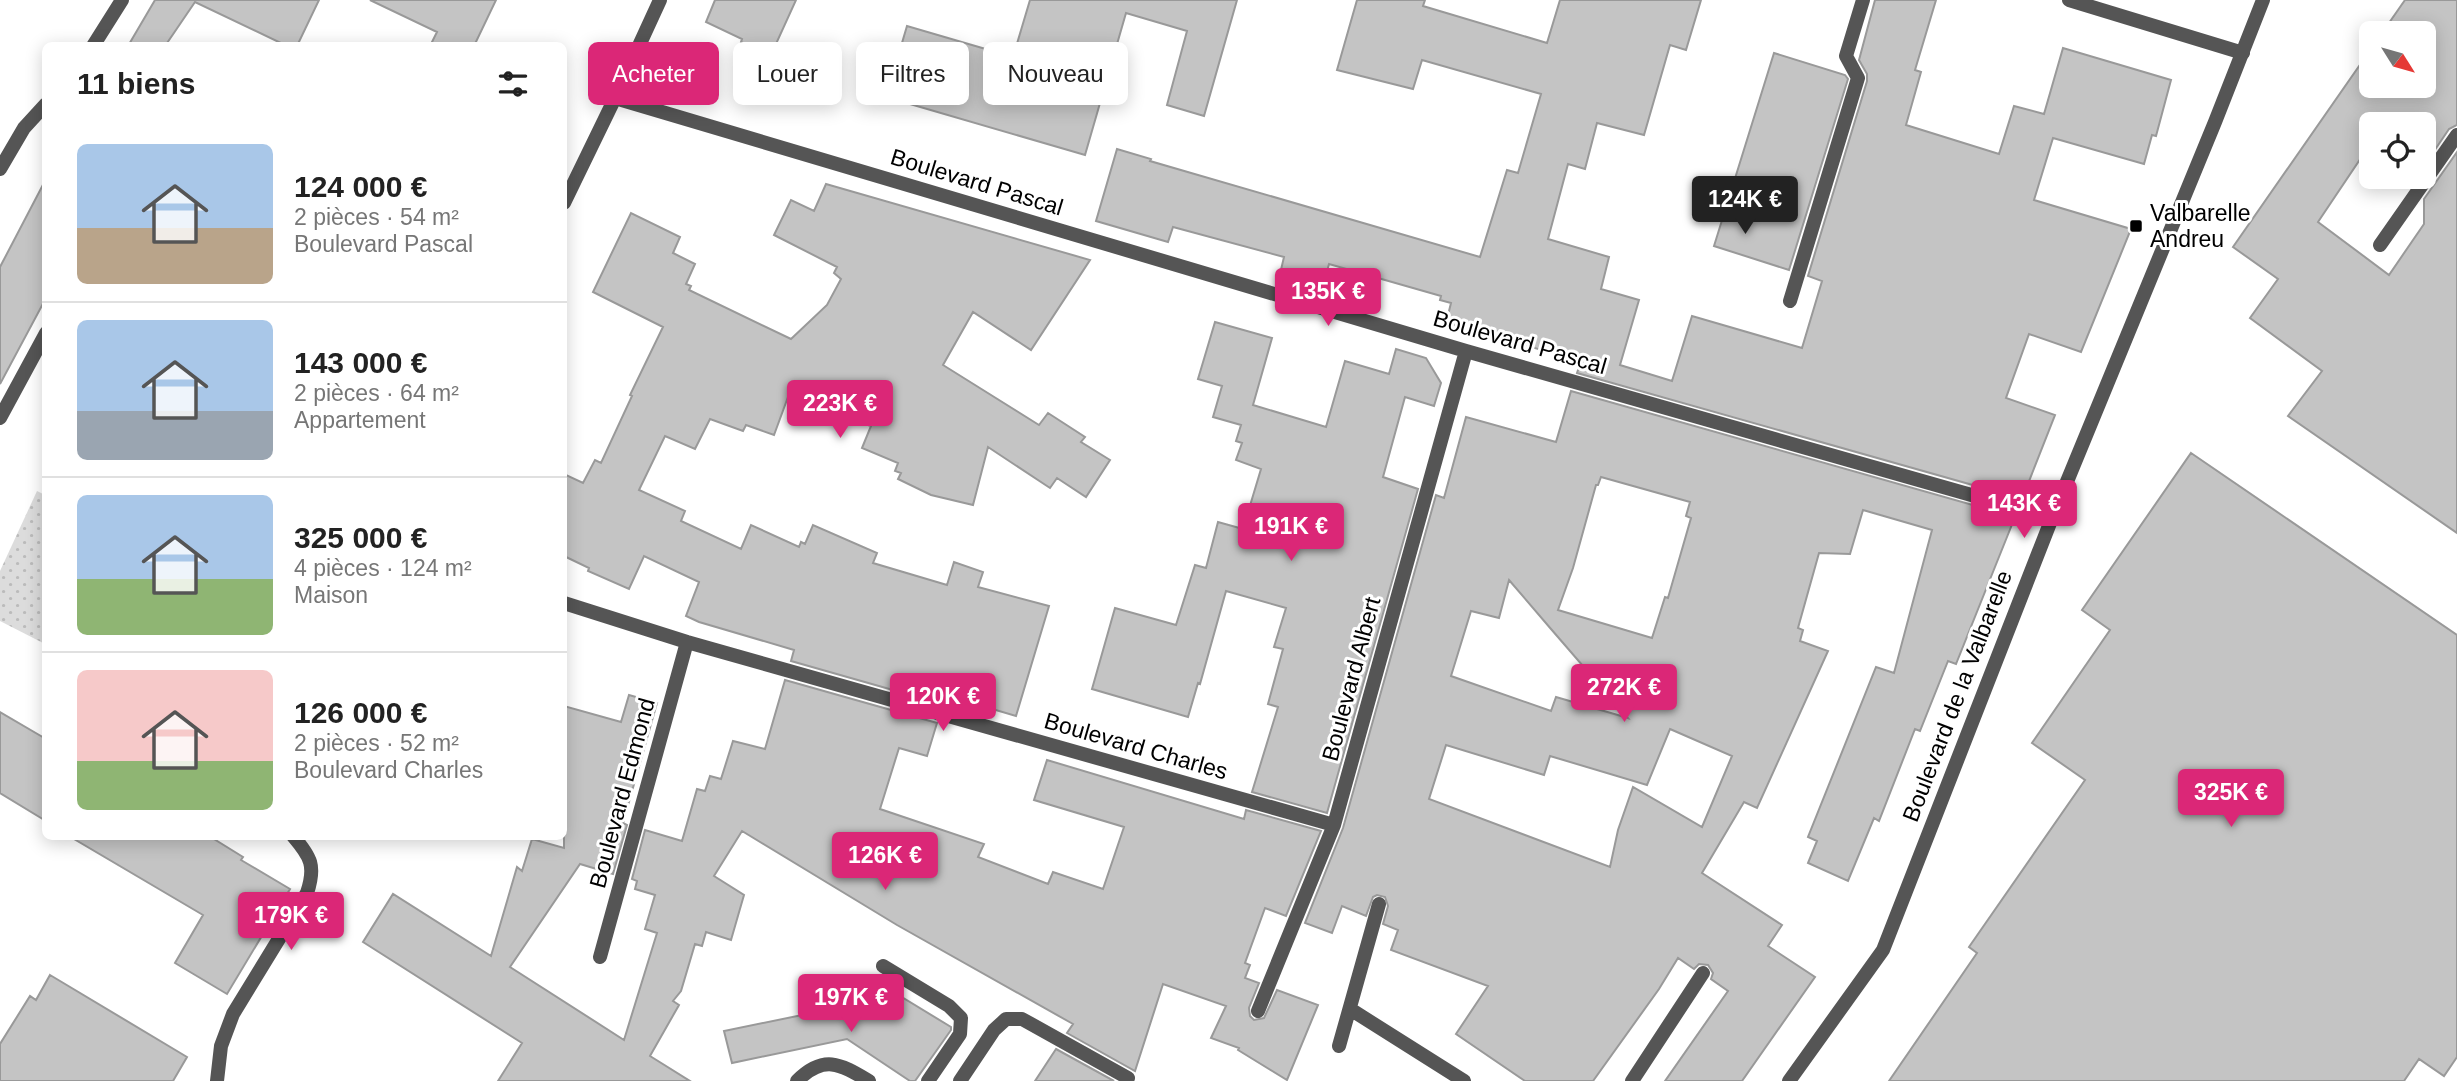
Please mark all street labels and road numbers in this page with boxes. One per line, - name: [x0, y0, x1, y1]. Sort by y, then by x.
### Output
- street label: Boulevard Pascal: [888, 143, 1066, 221]
- street label: Boulevard Pascal: [1430, 305, 1610, 379]
- street label: Boulevard de la Valbarelle: [1897, 567, 2017, 825]
- street label: Boulevard Albert: [1317, 594, 1386, 764]
- street label: Boulevard Edmond: [584, 695, 660, 891]
- street label: Boulevard Charles: [1041, 707, 1231, 785]

